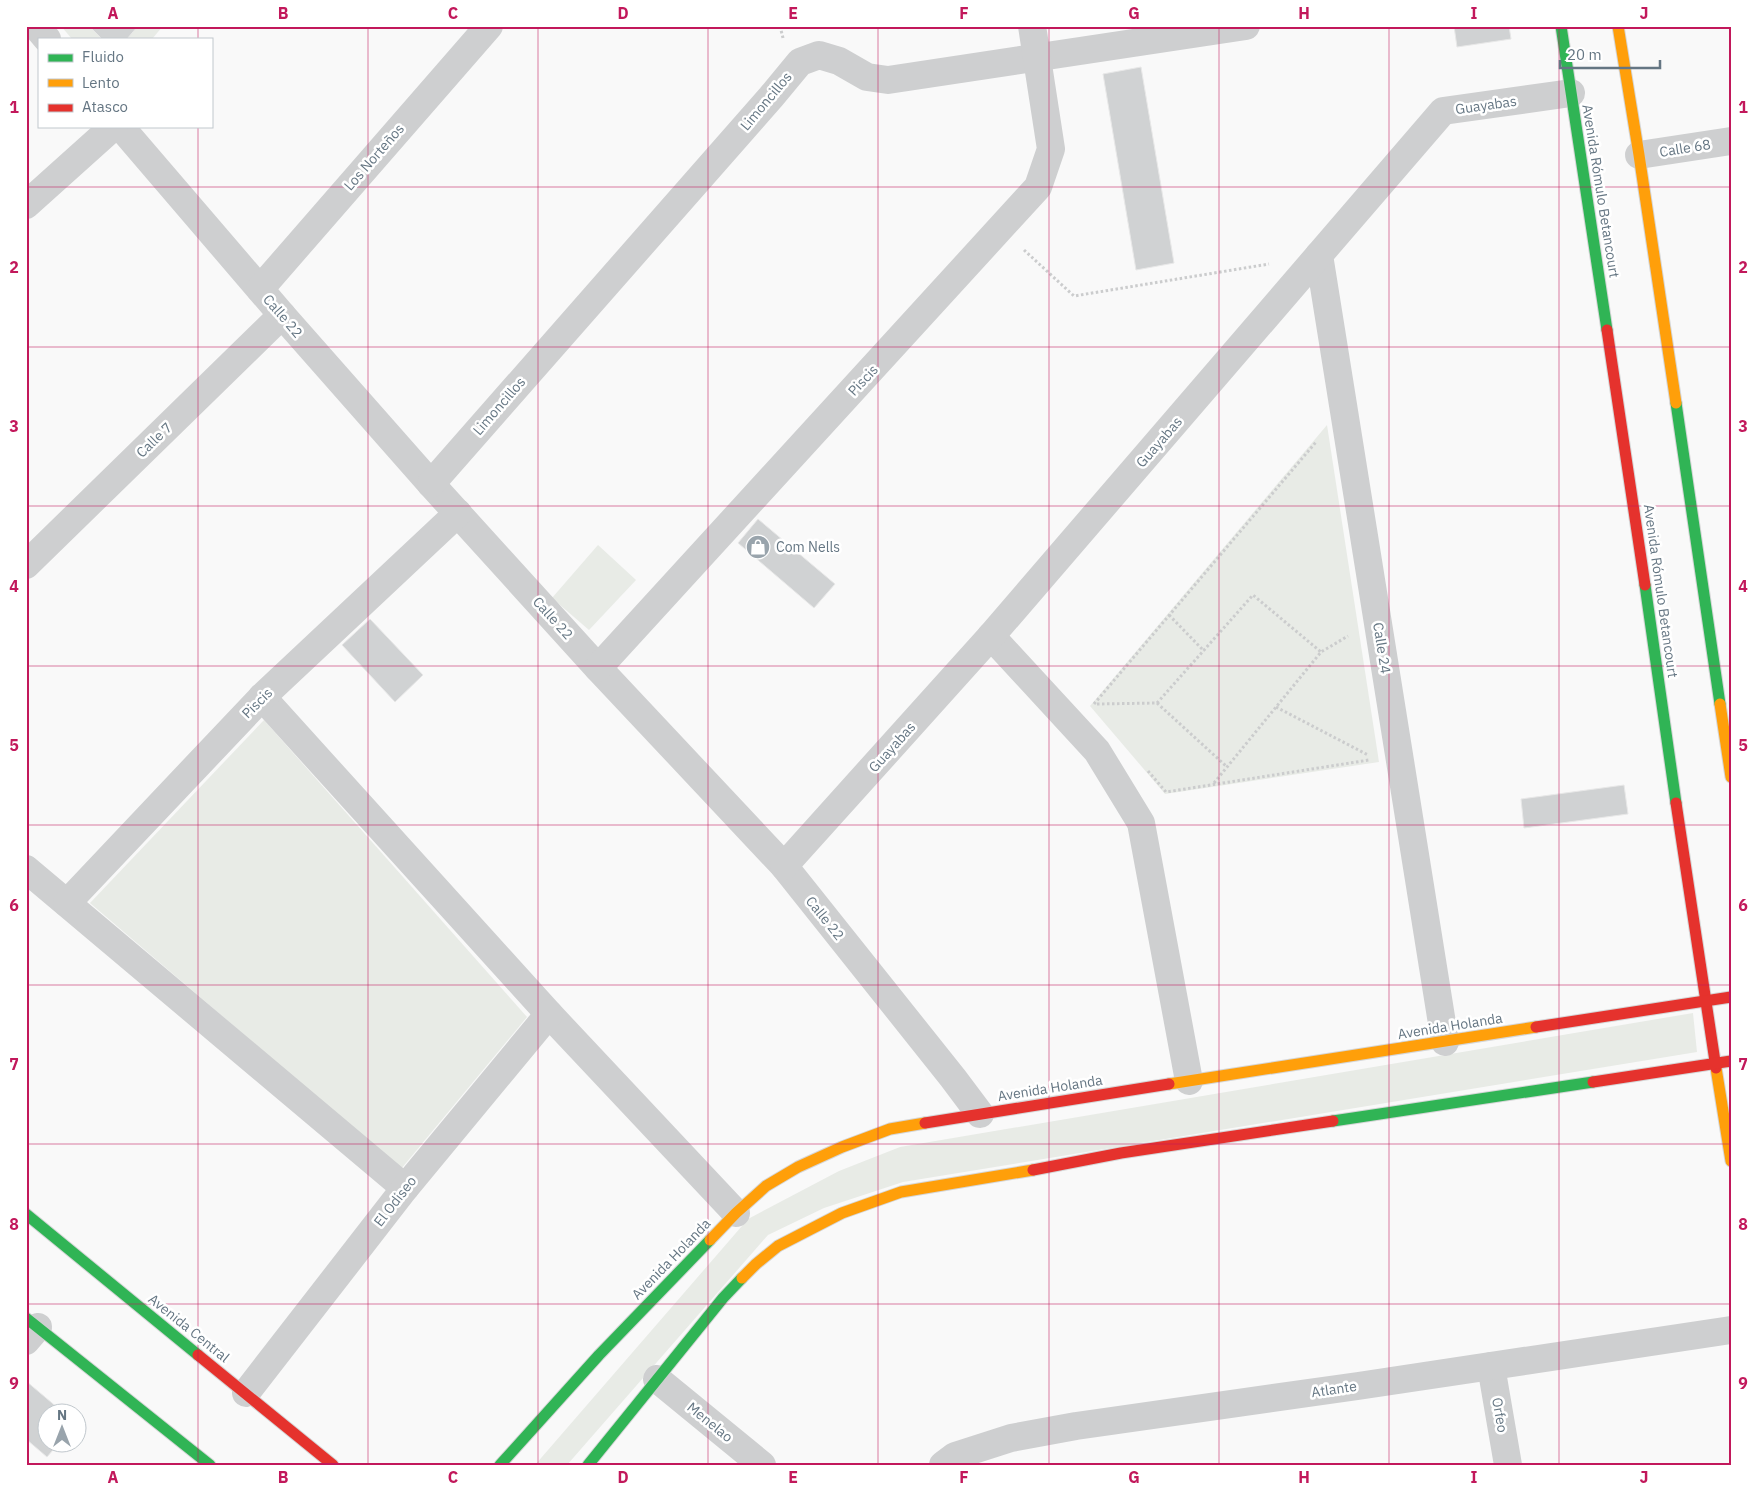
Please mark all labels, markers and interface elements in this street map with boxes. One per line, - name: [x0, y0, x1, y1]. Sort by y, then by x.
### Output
- text: A: [108, 3, 119, 23]
- text: B: [278, 3, 289, 23]
- text: C: [448, 3, 458, 23]
- text: D: [617, 3, 629, 23]
- text: E: [788, 3, 798, 23]
- text: F: [959, 3, 969, 23]
- text: G: [1128, 3, 1140, 23]
- text: H: [1298, 3, 1310, 23]
- text: I: [1471, 3, 1478, 23]
- text: J: [1640, 3, 1648, 23]
- legend: [38, 38, 212, 128]
- scale bar: [1560, 38, 1660, 70]
- text: 20 m: [1567, 45, 1602, 64]
- text: Fluido: [82, 47, 124, 66]
- street label: Limoncillos: [736, 68, 796, 134]
- text: Lento: [82, 73, 120, 92]
- street label: Guayabas: [1454, 92, 1518, 118]
- text: 1: [9, 97, 19, 117]
- text: Atasco: [82, 97, 128, 116]
- text: 1: [1738, 97, 1748, 117]
- street label: Avenida Rómulo Betancourt: [1578, 103, 1624, 279]
- street label: Los Norteños: [340, 120, 408, 194]
- street label: Calle 68: [1658, 135, 1712, 161]
- text: 2: [9, 257, 19, 277]
- text: 2: [1738, 257, 1748, 277]
- street label: Calle 22: [259, 291, 307, 341]
- street label: Piscis: [844, 361, 882, 399]
- street label: Limoncillos: [469, 373, 529, 439]
- street label: Guayabas: [1132, 413, 1186, 471]
- text: 3: [9, 416, 19, 436]
- text: 3: [1738, 416, 1748, 436]
- street label: Calle 7: [132, 419, 176, 461]
- street label: Avenida Rómulo Betancourt: [1640, 503, 1682, 679]
- shop icon: Com Nells: [745, 534, 771, 560]
- place label: Com Nells: [776, 538, 840, 556]
- text: 4: [9, 576, 19, 596]
- text: 4: [1738, 576, 1748, 596]
- street label: Calle 22: [529, 593, 577, 643]
- street label: Calle 24: [1369, 621, 1395, 675]
- street label: Piscis: [238, 684, 276, 722]
- street label: Guayabas: [865, 718, 919, 776]
- text: 5: [9, 735, 19, 755]
- text: 5: [1738, 735, 1748, 755]
- street label: Calle 22: [802, 892, 848, 944]
- text: 6: [9, 895, 19, 915]
- text: 6: [1738, 895, 1748, 915]
- street label: Avenida Holanda: [1396, 1009, 1504, 1043]
- text: 7: [9, 1054, 19, 1074]
- text: 7: [1738, 1054, 1748, 1074]
- street label: Avenida Holanda: [996, 1071, 1104, 1105]
- street label: El Odiseo: [370, 1172, 420, 1230]
- text: 8: [9, 1214, 19, 1234]
- street label: Avenida Holanda: [628, 1214, 715, 1303]
- text: 8: [1738, 1214, 1748, 1234]
- street label: Avenida Central: [145, 1290, 233, 1366]
- text: 9: [9, 1373, 19, 1393]
- text: 9: [1738, 1373, 1748, 1393]
- street label: Atlante: [1310, 1377, 1358, 1401]
- street label: Orfeo: [1488, 1396, 1512, 1434]
- street label: Menelao: [683, 1398, 737, 1446]
- north arrow: [38, 1404, 88, 1454]
- text: N: [57, 1406, 67, 1424]
- text: A: [108, 1467, 119, 1487]
- text: B: [278, 1467, 289, 1487]
- text: C: [448, 1467, 458, 1487]
- text: D: [617, 1467, 629, 1487]
- text: E: [788, 1467, 798, 1487]
- text: F: [959, 1467, 969, 1487]
- text: G: [1128, 1467, 1140, 1487]
- text: H: [1298, 1467, 1310, 1487]
- text: I: [1471, 1467, 1478, 1487]
- text: J: [1640, 1467, 1648, 1487]

